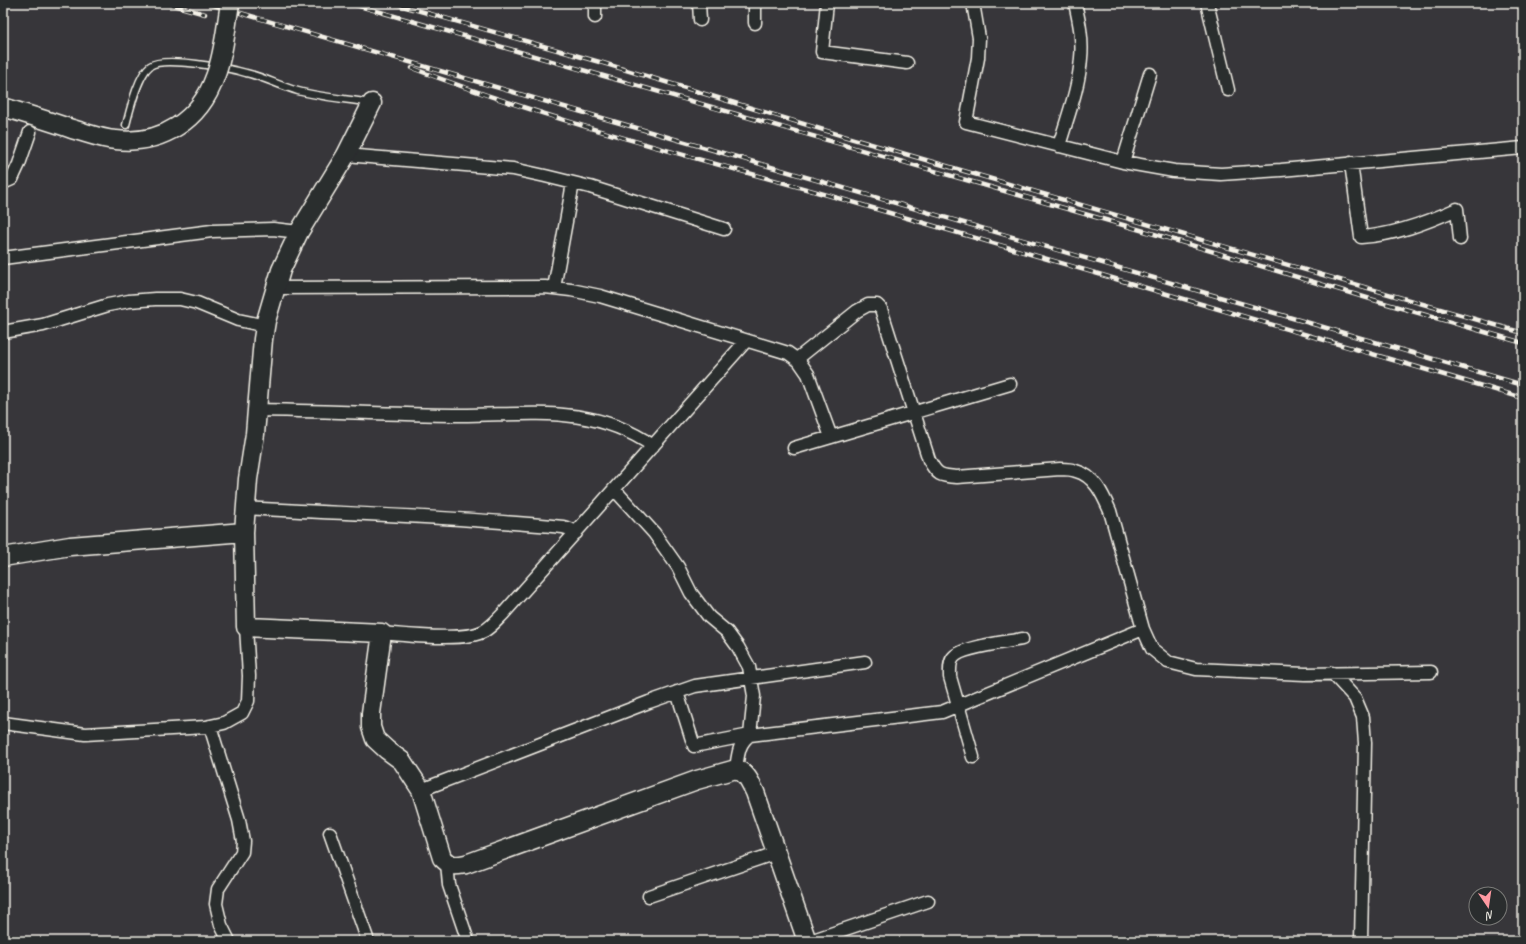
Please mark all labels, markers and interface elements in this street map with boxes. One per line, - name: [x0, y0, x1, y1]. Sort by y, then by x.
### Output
- north arrow: [1468, 886, 1508, 926]
- text: N: [1483, 908, 1495, 924]

